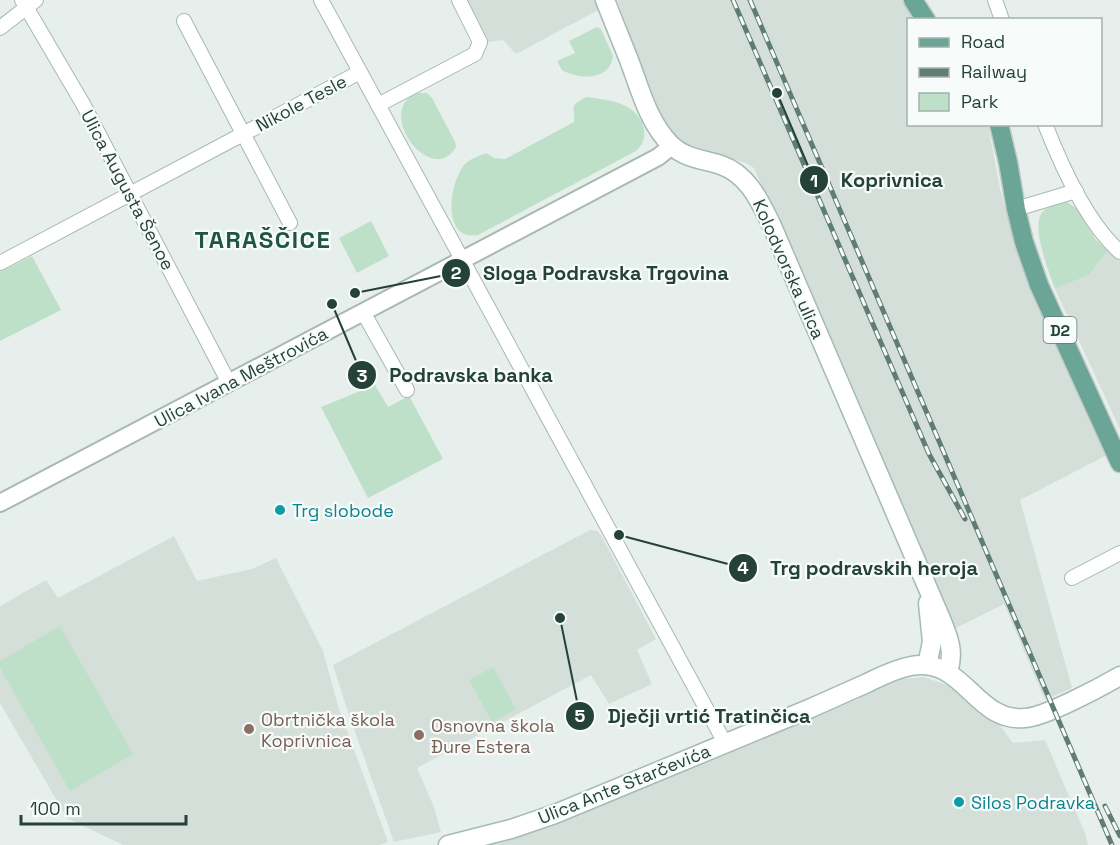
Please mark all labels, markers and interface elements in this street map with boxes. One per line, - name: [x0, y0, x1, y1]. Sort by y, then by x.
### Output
- legend: [907, 18, 1102, 126]
- text: Road: [961, 30, 1005, 53]
- text: Railway: [961, 60, 1027, 83]
- street label: Nikole Tesle: [251, 69, 351, 137]
- text: Park: [961, 90, 999, 113]
- street label: Ulica Augusta Šenoe: [76, 106, 180, 274]
- callout: Koprivnica: [799, 161, 956, 199]
- text: Koprivnica: [841, 167, 944, 193]
- text: 1: [810, 169, 818, 192]
- street label: Kolodvorska ulica: [748, 195, 830, 343]
- district label: TARAŠČICE: [195, 224, 331, 255]
- callout: Sloga Podravska Trgovina: [441, 254, 741, 292]
- text: Sloga Podravska Trgovina: [483, 260, 729, 286]
- text: 2: [451, 261, 462, 284]
- road number: D2: [1044, 317, 1076, 343]
- street label: Ulica Ivana Meštrovića: [150, 322, 332, 432]
- callout: Podravska banka: [347, 356, 565, 394]
- text: Podravska banka: [389, 362, 553, 388]
- text: 3: [357, 364, 368, 387]
- place label: Trg slobode: [292, 499, 394, 522]
- marker: Trg slobode: [273, 503, 287, 517]
- callout: Trg podravskih heroja: [728, 549, 990, 587]
- text: Trg podravskih heroja: [770, 555, 978, 581]
- text: 4: [737, 556, 749, 579]
- callout: Dječji vrtić Tratinčica: [565, 697, 823, 735]
- text: Dječji vrtić Tratinčica: [607, 703, 811, 729]
- text: 5: [575, 704, 586, 727]
- place label: Obrtnička škola Koprivnica: [261, 708, 395, 752]
- place label: Osnovna škola Đure Estera: [431, 714, 555, 758]
- marker: Obrtnička škola Koprivnica: [242, 722, 256, 736]
- marker: Osnovna škola Đure Estera: [412, 728, 426, 742]
- street label: Ulica Ante Starčevića: [534, 739, 714, 829]
- scale bar: [21, 788, 186, 826]
- place label: Silos Podravka: [971, 791, 1095, 814]
- marker: Silos Podravka: [952, 795, 966, 809]
- text: 100 m: [30, 797, 81, 820]

